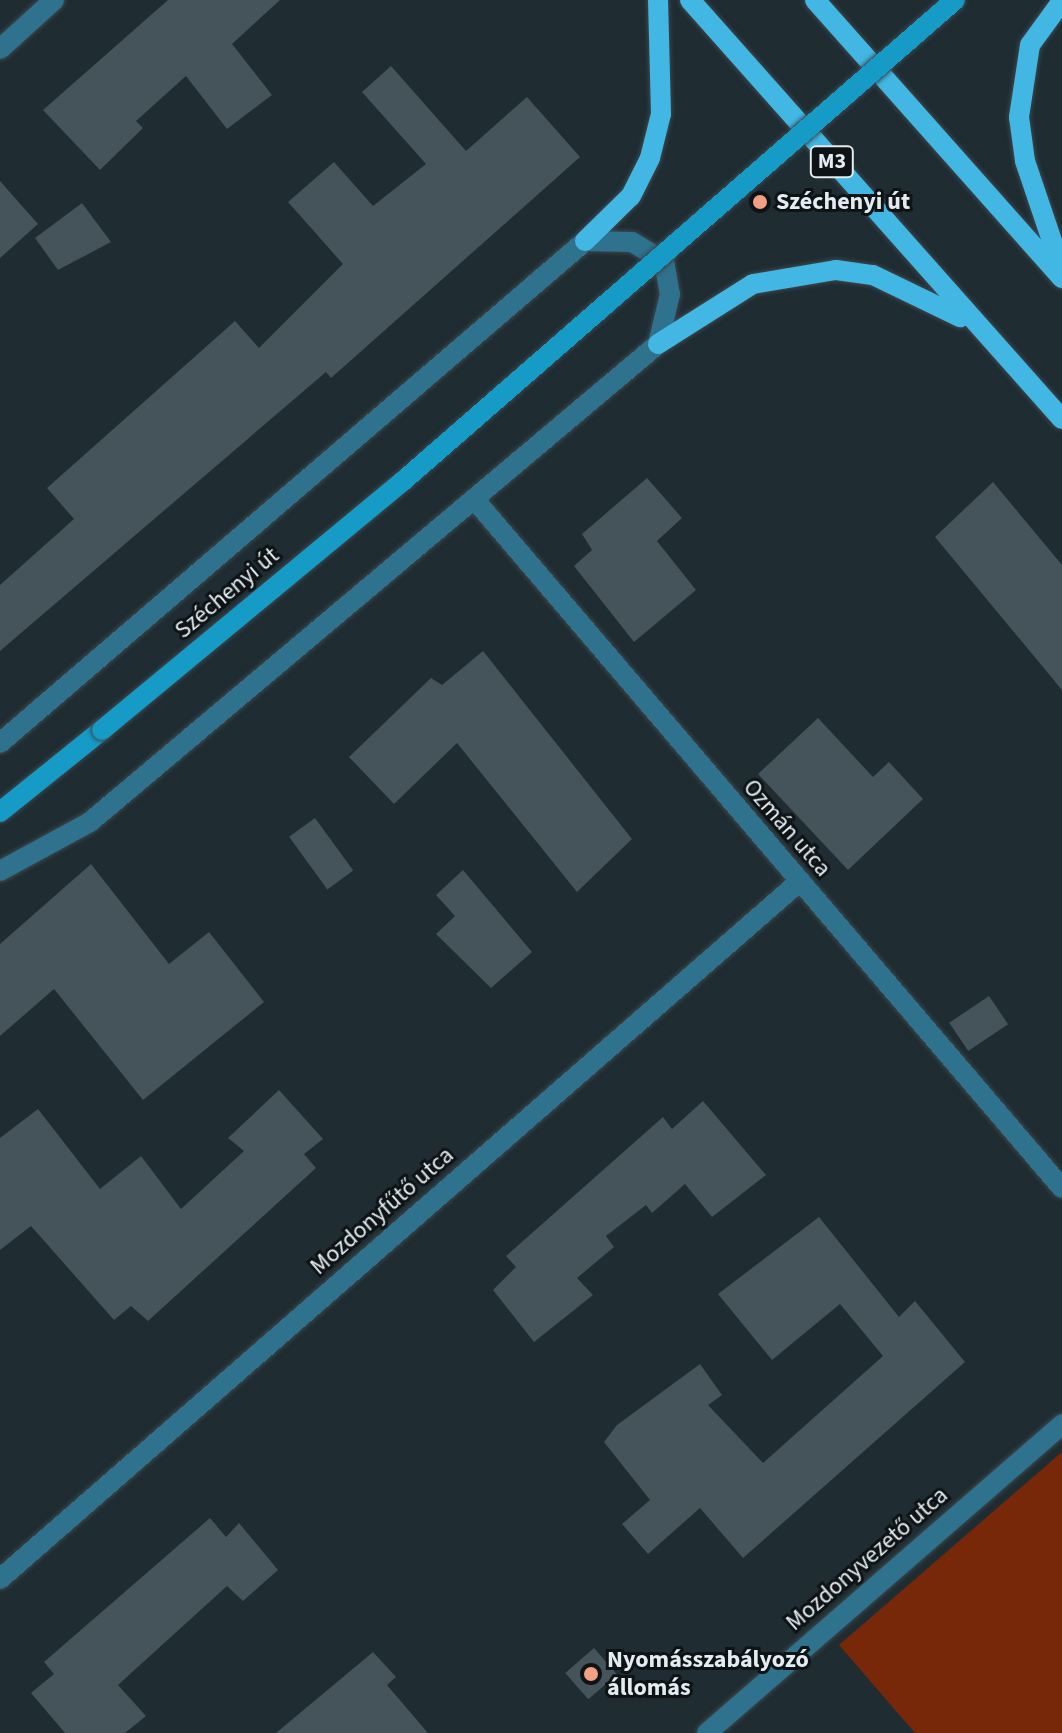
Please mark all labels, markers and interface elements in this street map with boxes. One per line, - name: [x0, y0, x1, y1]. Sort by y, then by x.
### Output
- road number: M3: [808, 144, 856, 180]
- place label: Széchenyi út: [776, 188, 910, 216]
- marker: Széchenyi út: [751, 193, 769, 211]
- street label: Széchenyi út: [169, 541, 285, 645]
- street label: Ozmán utca: [737, 773, 837, 883]
- street label: Mozdonyfűtő utca: [305, 1141, 459, 1281]
- street label: Mozdonyvezető utca: [780, 1481, 954, 1637]
- place label: Nyomásszabályozó állomás: [607, 1646, 809, 1702]
- marker: Nyomásszabályozó állomás: [582, 1665, 600, 1683]

